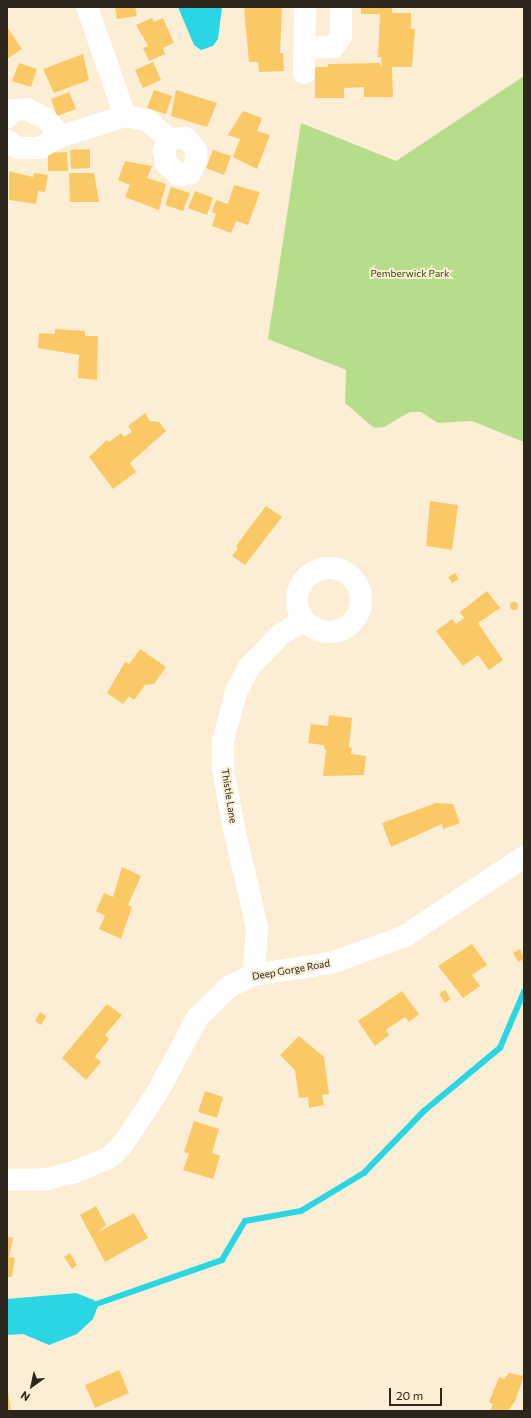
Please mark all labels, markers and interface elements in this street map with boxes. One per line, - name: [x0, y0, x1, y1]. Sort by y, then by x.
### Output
- park label: Pemberwick Park: [370, 268, 450, 280]
- street label: Thistle Lane: [219, 768, 239, 824]
- street label: Deep Gorge Road: [251, 957, 331, 983]
- north arrow: [12, 1366, 52, 1406]
- scale bar: [391, 1380, 444, 1406]
- text: 20 m: [396, 1388, 423, 1402]
- text: N: [18, 1389, 32, 1404]

